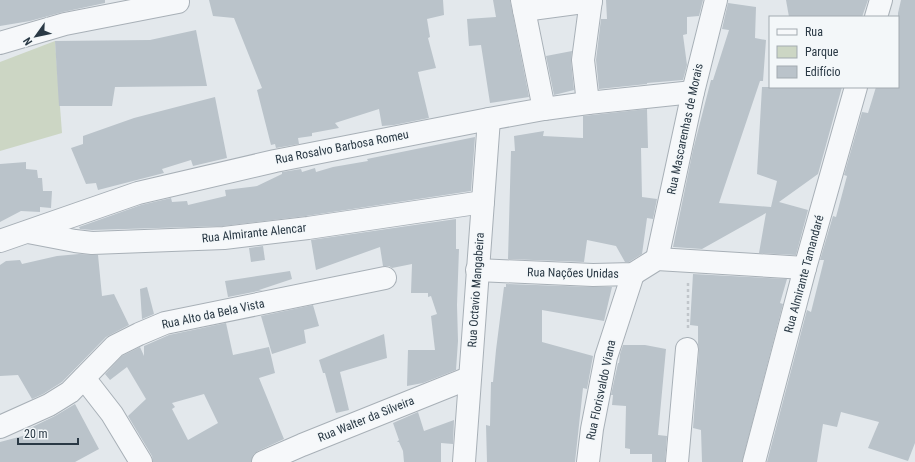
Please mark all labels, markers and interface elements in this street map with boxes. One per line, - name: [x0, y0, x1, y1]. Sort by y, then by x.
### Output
- north arrow: [16, 16, 56, 56]
- legend: [769, 16, 899, 88]
- text: Rua: [805, 25, 823, 39]
- text: N: [21, 35, 35, 48]
- text: Parque: [805, 45, 839, 59]
- street label: Rua Mascarenhas de Morais: [664, 62, 706, 196]
- text: Edifício: [805, 65, 841, 79]
- street label: Rua Rosalvo Barbosa Romeu: [274, 127, 410, 167]
- street label: Rua Almirante Tamandaré: [781, 213, 827, 335]
- street label: Rua Almirante Alencar: [201, 221, 307, 245]
- street label: Rua Octavio Mangabeira: [465, 232, 487, 348]
- street label: Rua Nações Unidas: [527, 265, 619, 281]
- street label: Rua Alto da Bela Vista: [160, 296, 266, 332]
- street label: Rua Florisvaldo Viana: [584, 338, 619, 441]
- street label: Rua Walter da Silveira: [316, 393, 416, 445]
- scale bar: [18, 420, 78, 446]
- text: 20 m: [24, 427, 48, 441]

